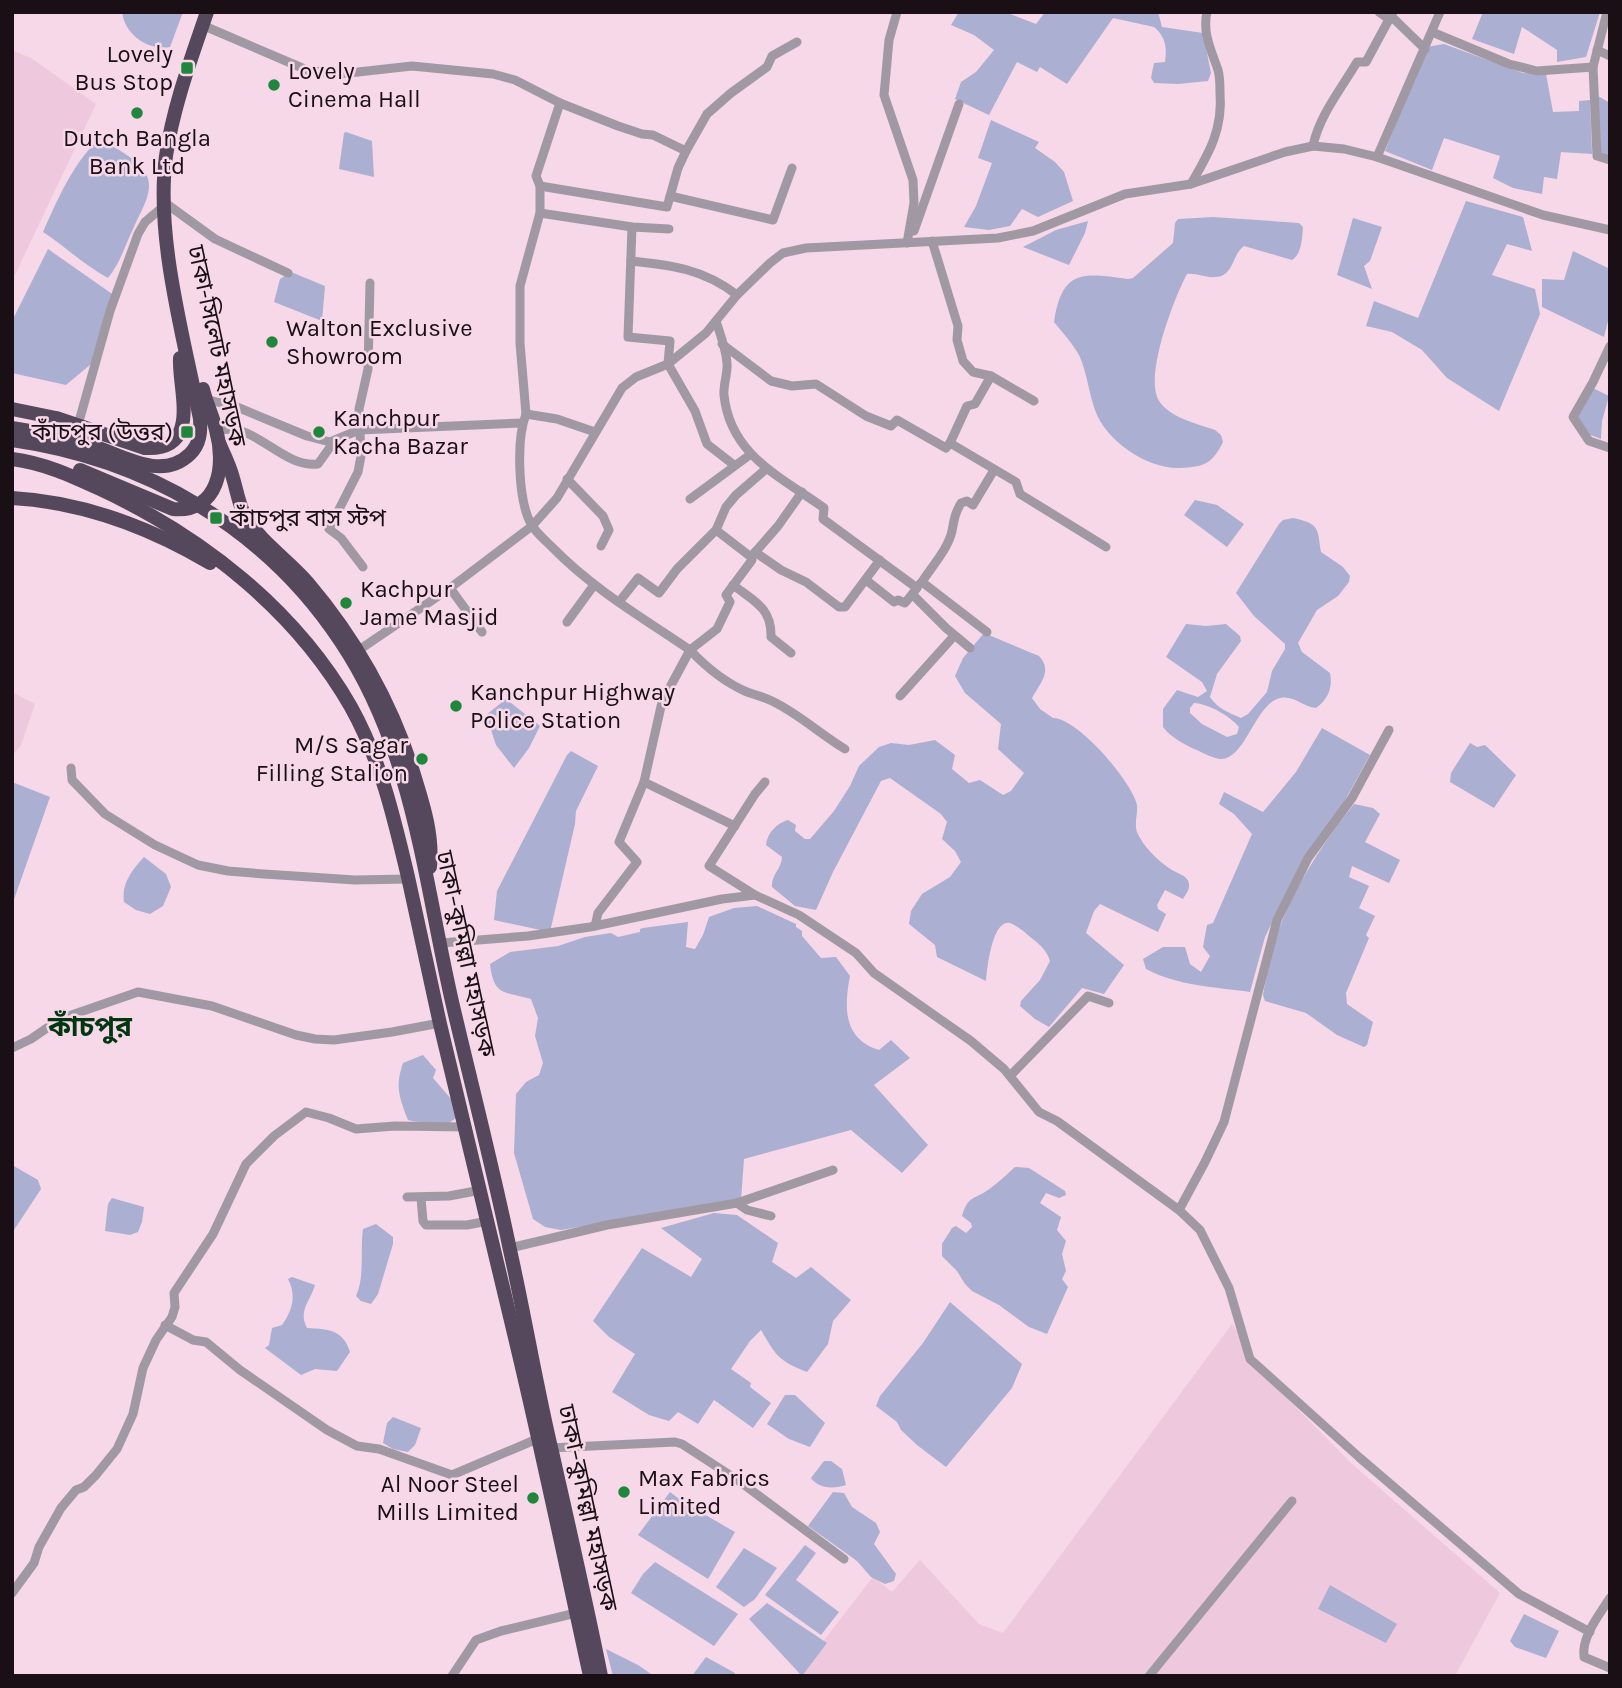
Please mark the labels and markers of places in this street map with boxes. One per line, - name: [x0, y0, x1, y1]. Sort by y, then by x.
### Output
- place label: Lovely Bus Stop: [75, 40, 173, 96]
- place label: Lovely Cinema Hall: [288, 57, 421, 113]
- marker: Lovely Bus Stop: [179, 60, 195, 76]
- marker: Lovely Cinema Hall: [266, 77, 282, 93]
- marker: Dutch Bangla Bank Ltd: [129, 105, 145, 121]
- place label: Dutch Bangla Bank Ltd: [63, 124, 211, 180]
- place label: Walton Exclusive Showroom: [286, 314, 473, 370]
- marker: Walton Exclusive Showroom: [264, 334, 280, 350]
- place label: Kanchpur Kacha Bazar: [333, 404, 468, 460]
- place label: কাঁচপুর (উত্তর): [31, 418, 173, 446]
- marker: কাঁচপুর (উত্তর): [179, 424, 195, 440]
- marker: Kanchpur Kacha Bazar: [311, 424, 327, 440]
- place label: কাঁচপুর বাস স্টপ: [229, 504, 387, 532]
- marker: কাঁচপুর বাস স্টপ: [208, 510, 224, 526]
- place label: Kachpur Jame Masjid: [360, 575, 498, 631]
- marker: Kachpur Jame Masjid: [338, 595, 354, 611]
- place label: Kanchpur Highway Police Station: [470, 678, 675, 734]
- marker: Kanchpur Highway Police Station: [448, 698, 464, 714]
- place label: M/S Sagar Filling Stalion: [256, 731, 408, 787]
- marker: M/S Sagar Filling Stalion: [414, 751, 430, 767]
- place label: Max Fabrics Limited: [638, 1464, 770, 1520]
- place label: Al Noor Steel Mills Limited: [376, 1470, 519, 1526]
- marker: Max Fabrics Limited: [616, 1484, 632, 1500]
- marker: Al Noor Steel Mills Limited: [525, 1490, 541, 1506]

